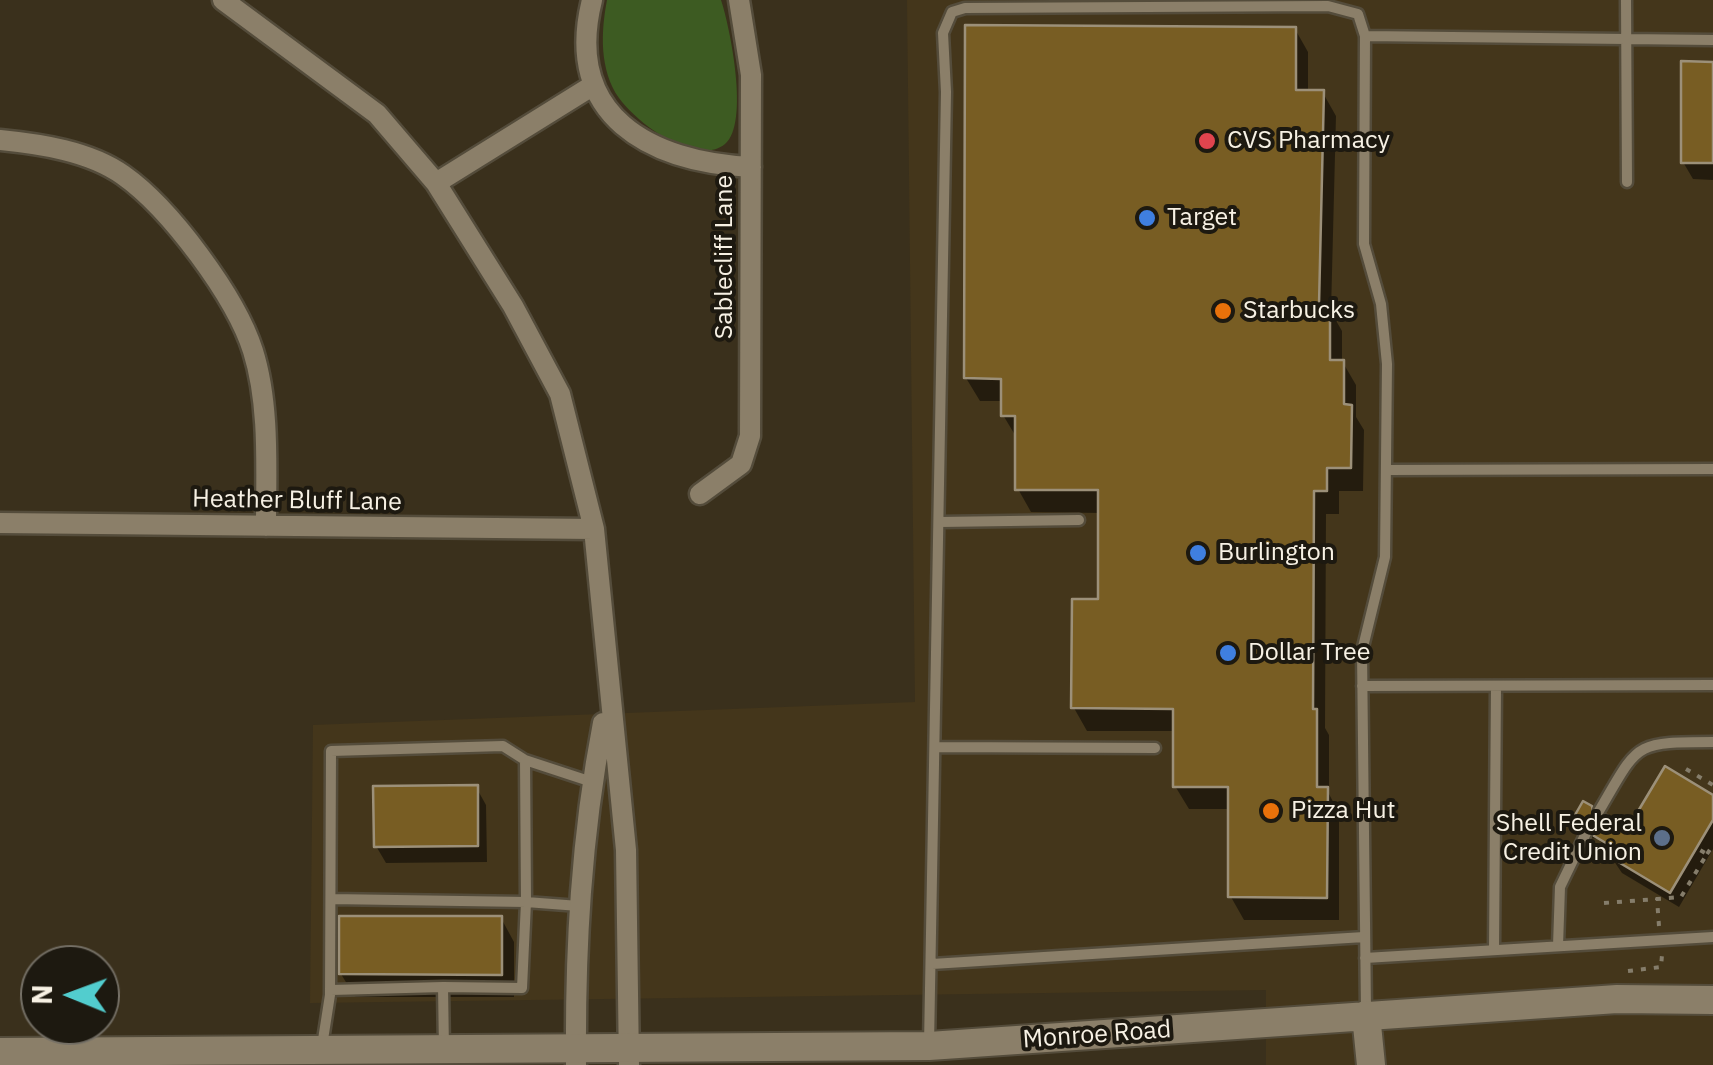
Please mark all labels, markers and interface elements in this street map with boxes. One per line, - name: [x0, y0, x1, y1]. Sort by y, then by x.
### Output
- place label: CVS Pharmacy: [1227, 126, 1390, 156]
- marker: CVS Pharmacy: [1196, 130, 1218, 152]
- street label: Sablecliff Lane: [710, 175, 740, 339]
- place label: Target: [1167, 203, 1237, 233]
- marker: Target: [1136, 207, 1158, 229]
- place label: Starbucks: [1243, 296, 1355, 326]
- marker: Starbucks: [1212, 300, 1234, 322]
- street label: Heather Bluff Lane: [192, 484, 402, 518]
- place label: Burlington: [1218, 538, 1335, 568]
- marker: Burlington: [1187, 542, 1209, 564]
- place label: Dollar Tree: [1248, 638, 1370, 668]
- marker: Dollar Tree: [1217, 642, 1239, 664]
- place label: Pizza Hut: [1291, 796, 1395, 826]
- marker: Pizza Hut: [1260, 800, 1282, 822]
- place label: Shell Federal Credit Union: [1496, 809, 1642, 868]
- marker: Shell Federal Credit Union: [1651, 827, 1673, 849]
- north arrow: [20, 945, 120, 1045]
- text: N: [23, 984, 60, 1005]
- street label: Monroe Road: [1022, 1015, 1172, 1055]

